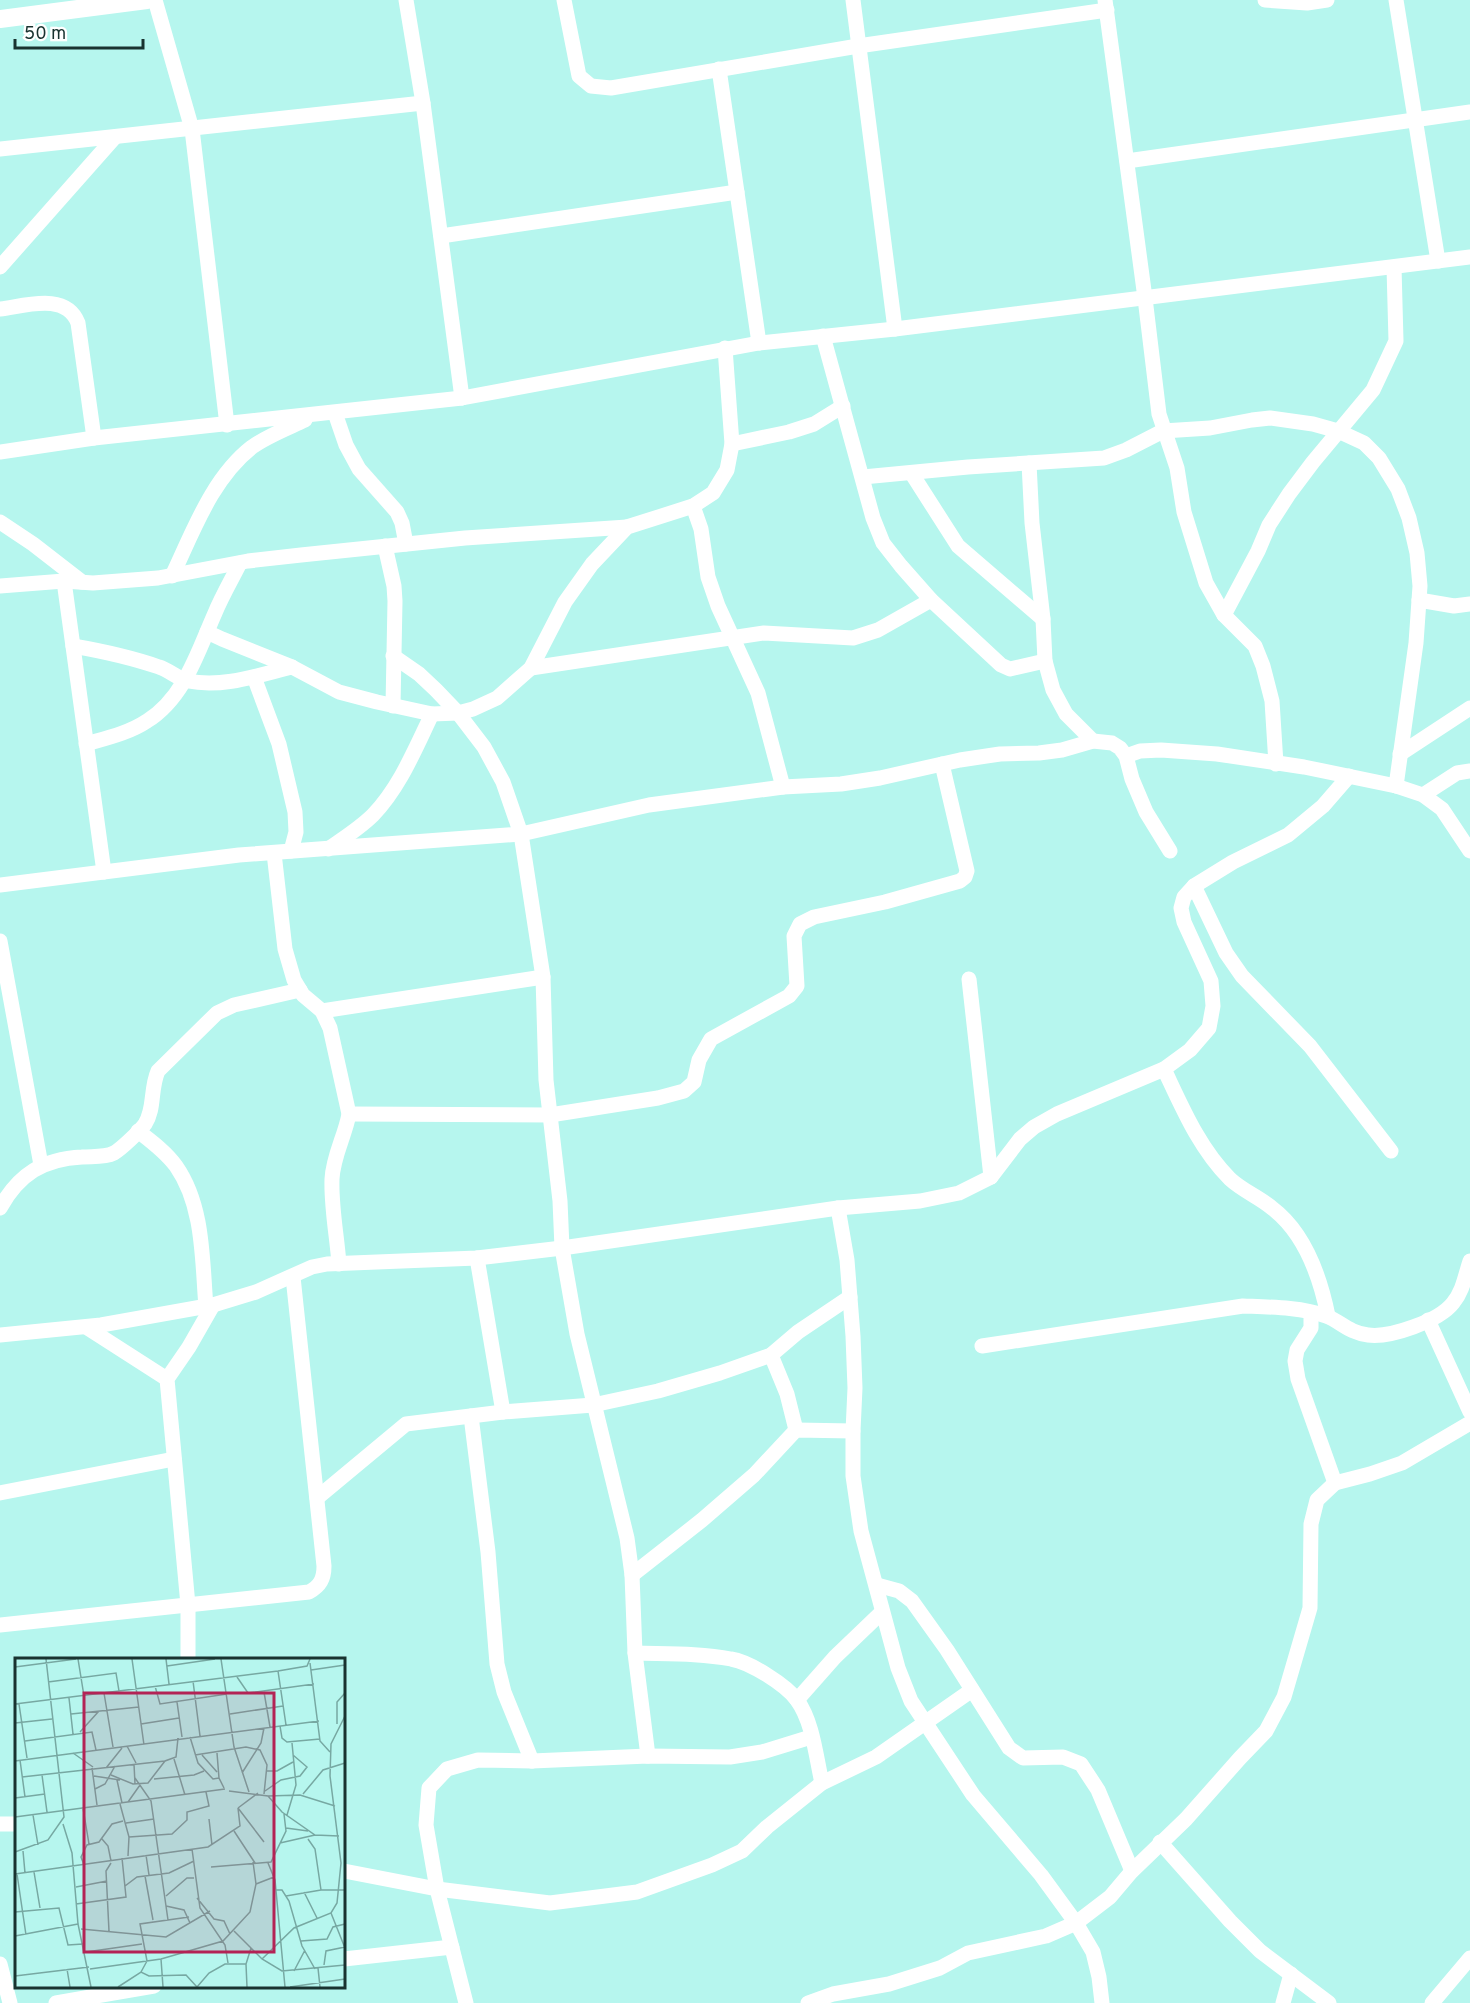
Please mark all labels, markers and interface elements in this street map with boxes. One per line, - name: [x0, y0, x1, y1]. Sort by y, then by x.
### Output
- scale bar: [15, 12, 142, 50]
- text: 50 m: [24, 23, 66, 46]
- inset map: [15, 1658, 345, 1988]

